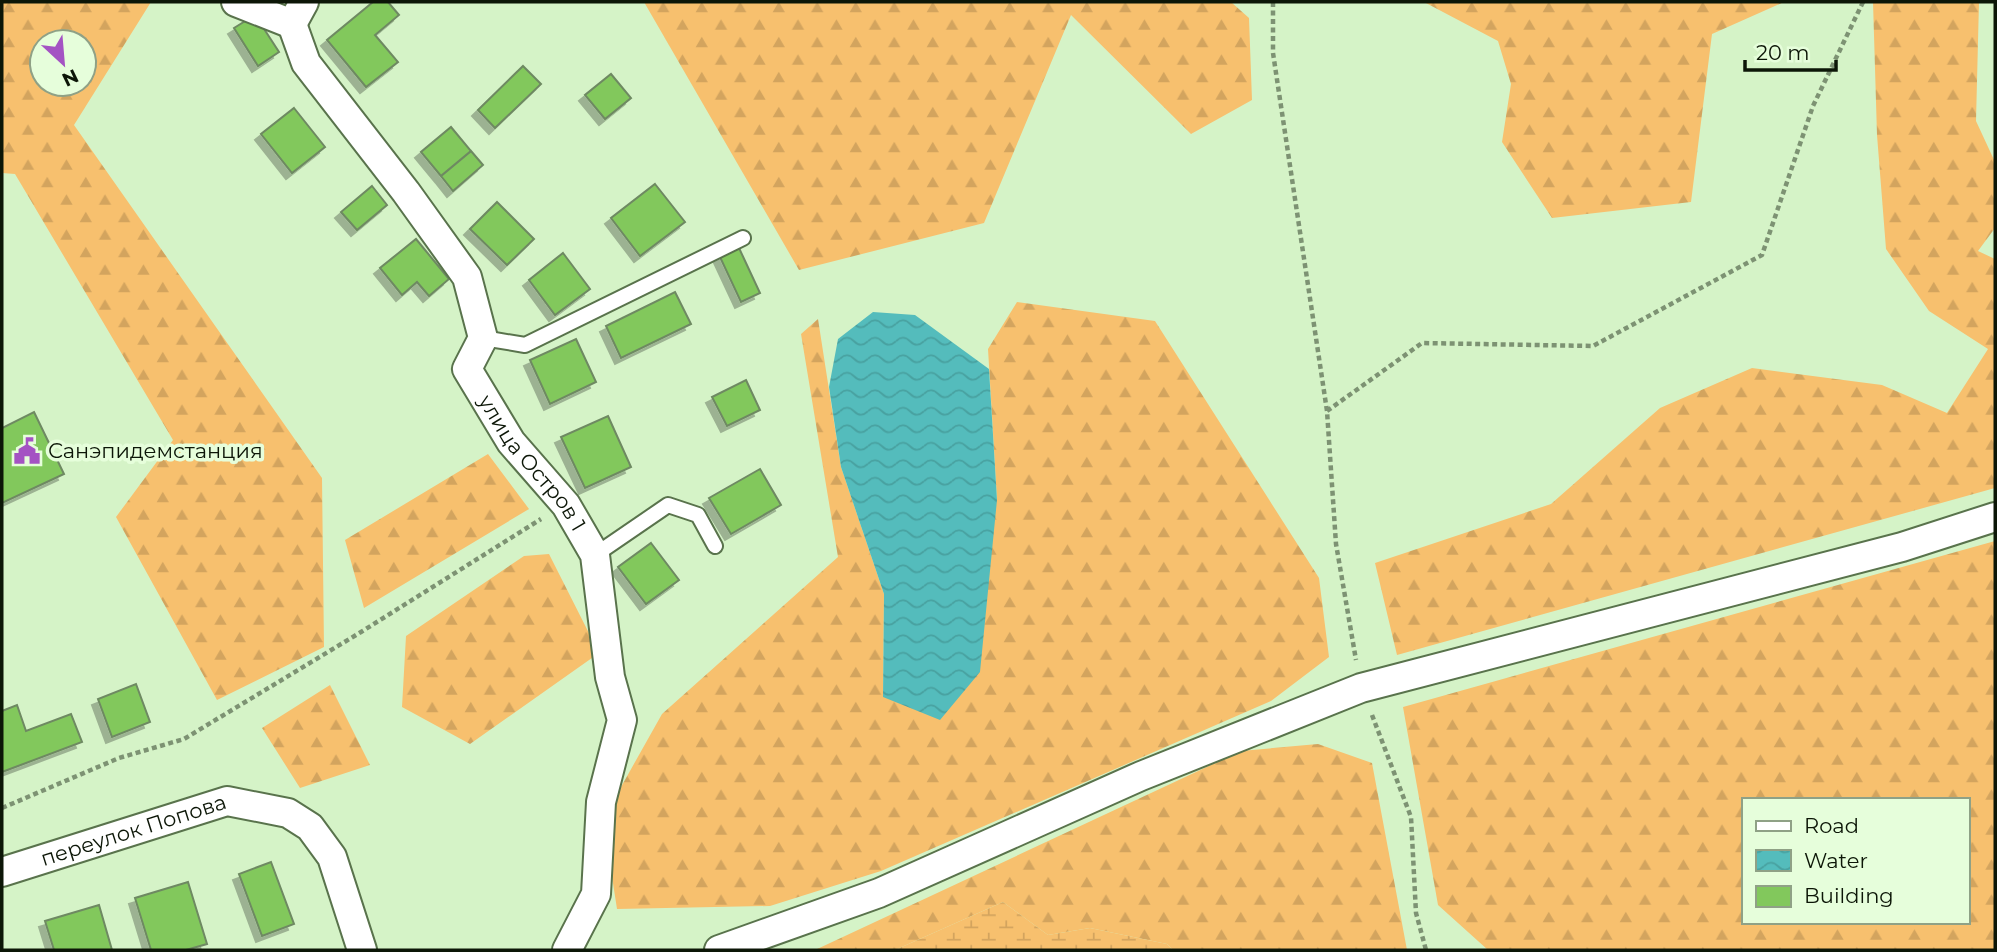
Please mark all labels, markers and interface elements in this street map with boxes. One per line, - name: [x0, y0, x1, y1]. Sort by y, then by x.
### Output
- north arrow: [28, 28, 98, 98]
- scale bar: [1745, 28, 1836, 72]
- text: 20 m: [1756, 40, 1810, 65]
- text: N: [58, 64, 82, 92]
- street label: улица Остров 1: [473, 389, 591, 535]
- public building icon: Санэпидемстанция: [12, 436, 42, 466]
- place label: Санэпидемстанция: [48, 438, 263, 463]
- street label: переулок Попова: [38, 789, 229, 871]
- legend: [1742, 798, 1969, 924]
- text: Road: [1804, 813, 1859, 838]
- text: Water: [1804, 848, 1868, 873]
- text: Building: [1804, 883, 1894, 908]

